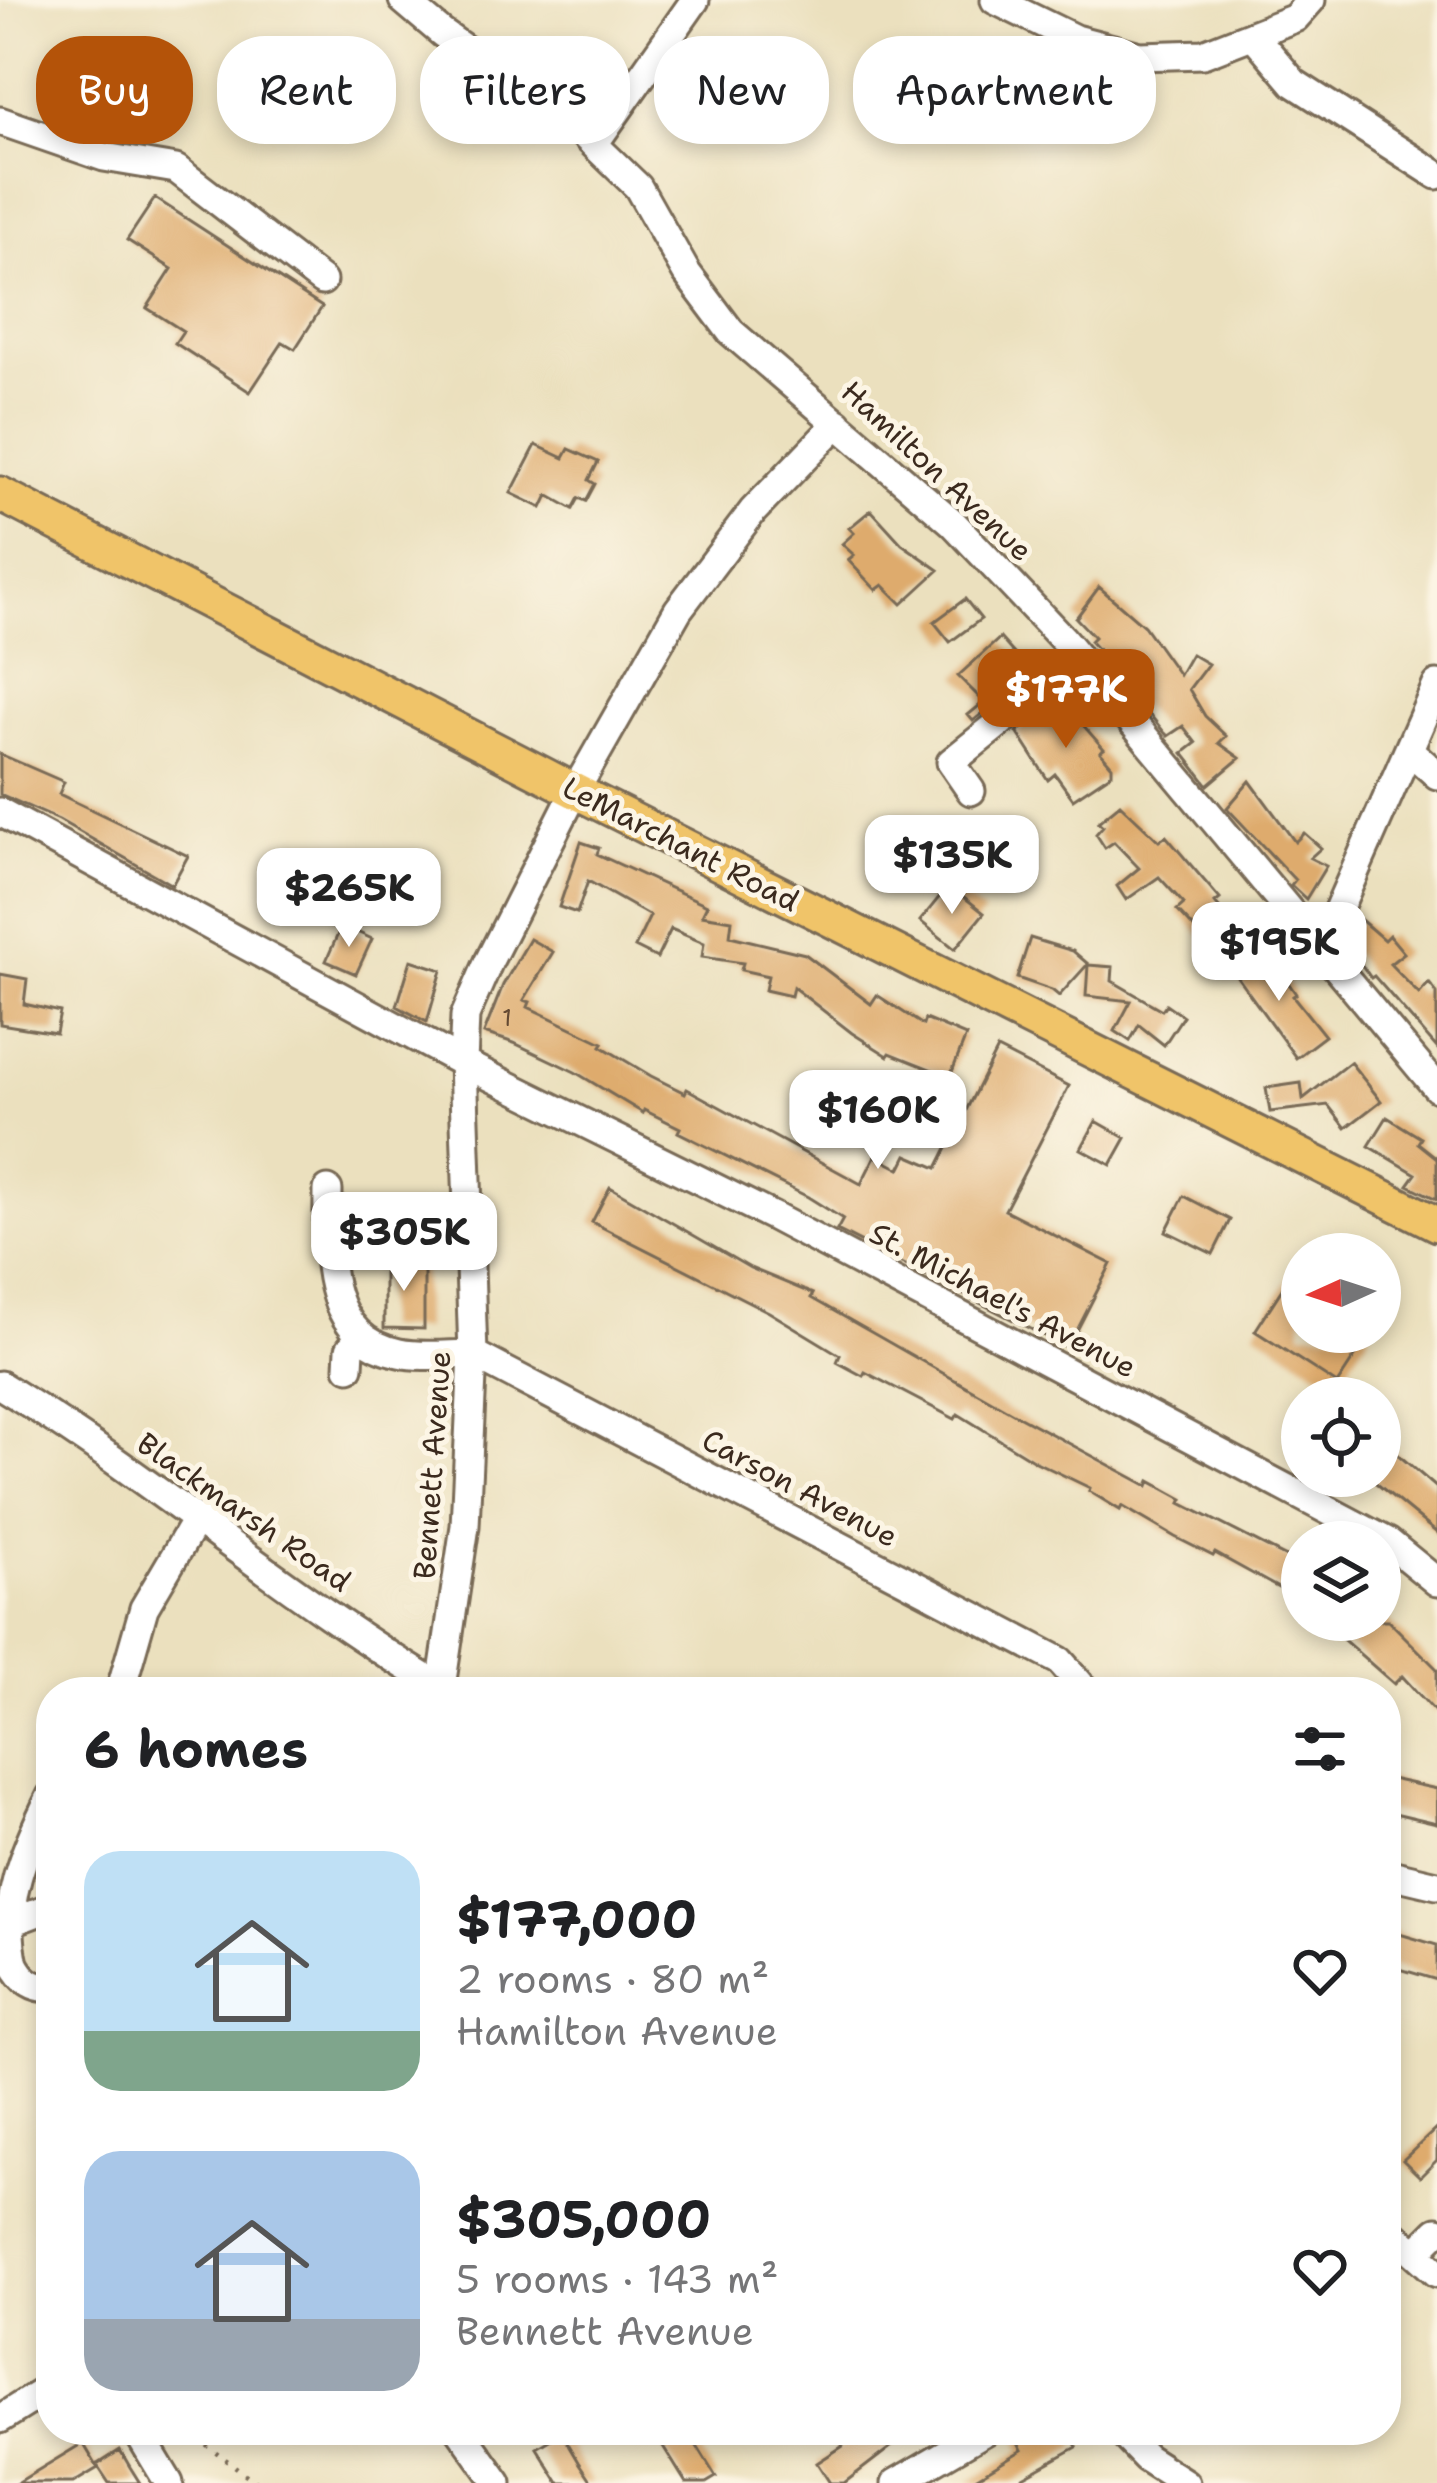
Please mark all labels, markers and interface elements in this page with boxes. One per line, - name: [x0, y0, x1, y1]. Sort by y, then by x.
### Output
- chip: Buy: [36, 36, 193, 144]
- chip: Rent: [217, 36, 396, 144]
- chip: Filters: [420, 36, 630, 144]
- chip: New: [654, 36, 829, 144]
- chip: Apartment: [853, 36, 1156, 144]
- street label: Hamilton Avenue: [833, 372, 1041, 570]
- pin: $177K: [982, 649, 1150, 751]
- text: $177K: [1005, 662, 1127, 714]
- street label: LeMarchant Road: [556, 767, 806, 921]
- pin: $135K: [868, 815, 1036, 917]
- text: $135K: [892, 828, 1012, 880]
- pin: $265K: [265, 848, 433, 950]
- text: $265K: [284, 861, 414, 913]
- pin: $195K: [1195, 902, 1363, 1004]
- text: $195K: [1219, 915, 1339, 967]
- house number: 1: [502, 1002, 512, 1034]
- pin: $160K: [794, 1070, 962, 1172]
- text: $160K: [816, 1083, 940, 1135]
- pin: $305K: [320, 1192, 488, 1294]
- text: $305K: [338, 1205, 470, 1257]
- street label: St. Michael's Avenue: [863, 1212, 1143, 1388]
- north arrow: [1281, 1233, 1401, 1353]
- map controls: [1281, 1233, 1401, 1641]
- street label: Bennett Avenue: [404, 1349, 460, 1581]
- button: locate: [1281, 1377, 1401, 1497]
- street label: Carson Avenue: [695, 1419, 905, 1557]
- street label: Blackmarsh Road: [129, 1423, 359, 1601]
- button: layers: [1281, 1521, 1401, 1641]
- text: 6 homes: [84, 1715, 308, 1783]
- icon: filters: [1287, 1716, 1353, 1782]
- text: $177,000: [456, 1885, 697, 1953]
- icon: home: [180, 1899, 324, 2043]
- icon: heart: [1287, 1938, 1353, 2004]
- text: 2 rooms · 80 m²: [456, 1953, 769, 2005]
- text: Hamilton Avenue: [456, 2005, 778, 2057]
- text: $305,000: [456, 2185, 711, 2253]
- icon: home: [180, 2199, 324, 2343]
- icon: heart: [1287, 2238, 1353, 2304]
- text: 5 rooms · 143 m²: [456, 2253, 778, 2305]
- text: Bennett Avenue: [456, 2305, 754, 2357]

